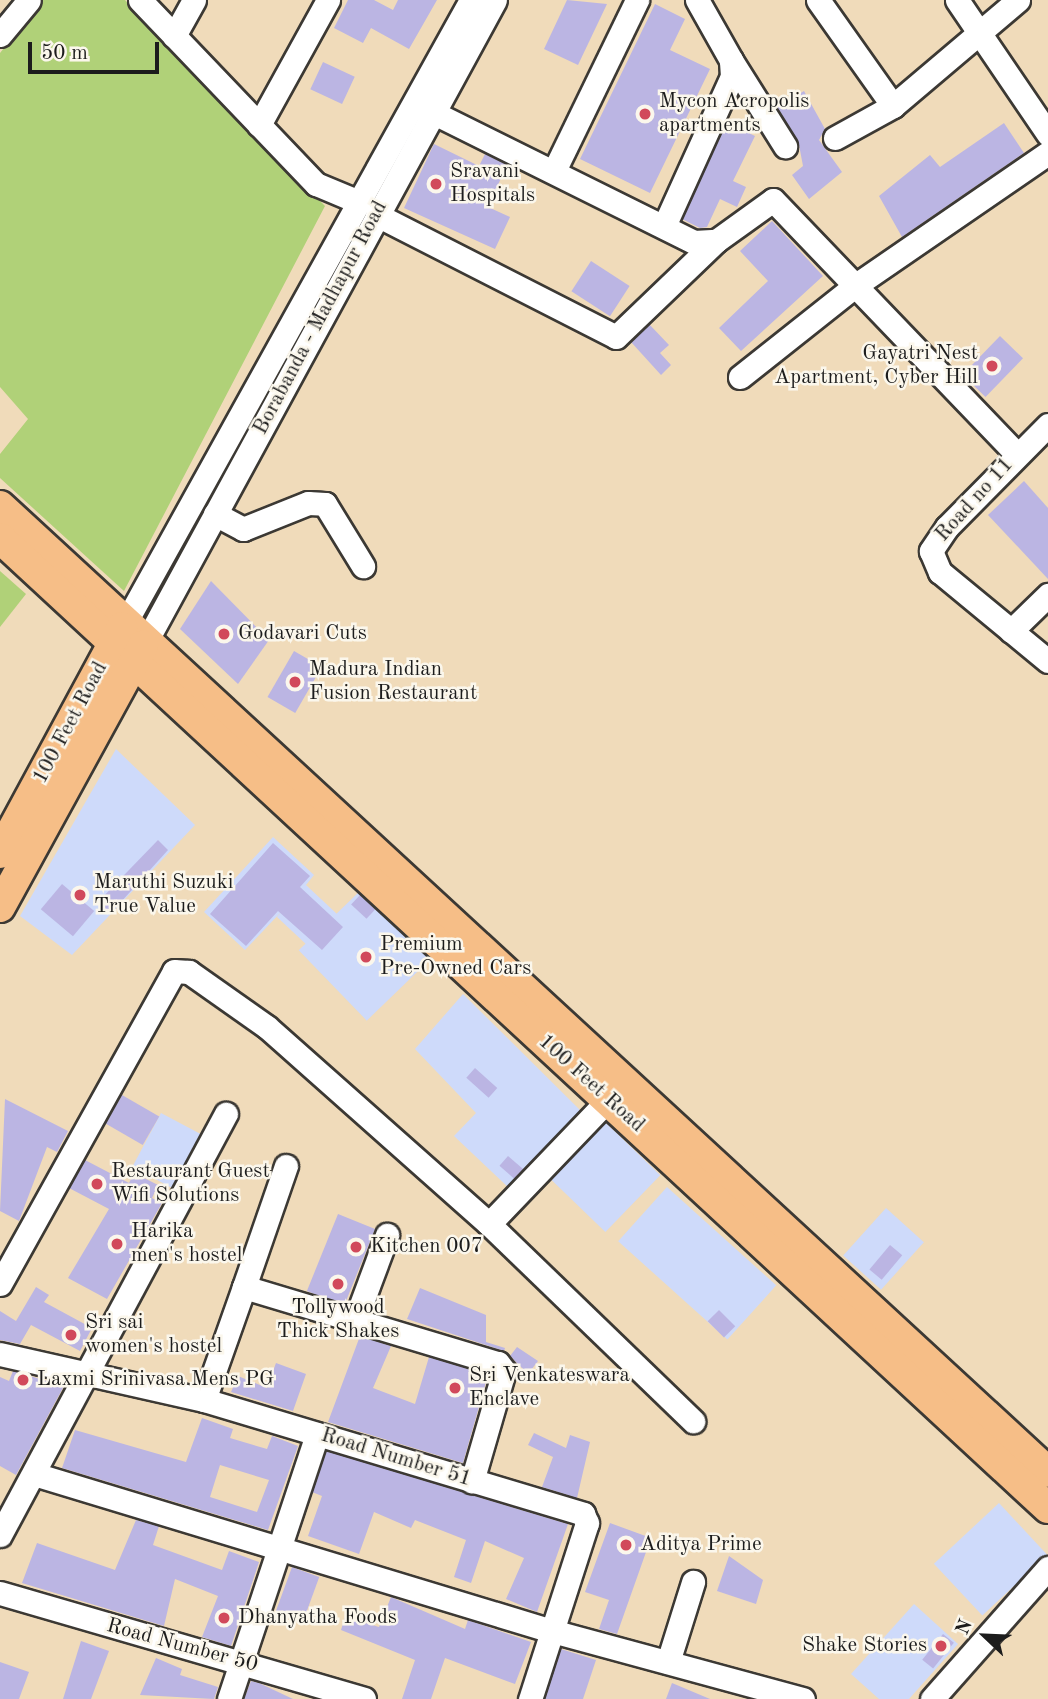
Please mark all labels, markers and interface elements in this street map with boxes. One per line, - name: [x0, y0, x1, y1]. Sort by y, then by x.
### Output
- scale bar: [32, 28, 163, 72]
- text: 50 m: [41, 43, 88, 64]
- place label: Mycon Acropolis apartments: [659, 89, 809, 139]
- marker: Mycon Acropolis apartments: [637, 106, 653, 122]
- place label: Sravani Hospitals: [450, 159, 535, 209]
- marker: Sravani Hospitals: [428, 176, 444, 192]
- street label: Borabanda - Madhapur Road: [249, 197, 393, 439]
- place label: Gayatri Nest Apartment, Cyber Hill: [774, 341, 978, 391]
- marker: Gayatri Nest Apartment, Cyber Hill: [984, 358, 1000, 374]
- street label: Road no 11: [931, 453, 1019, 547]
- place label: Godavari Cuts: [238, 621, 367, 647]
- marker: Godavari Cuts: [216, 626, 232, 642]
- place label: Madura Indian Fusion Restaurant: [309, 657, 477, 707]
- street label: 100 Feet Road: [28, 658, 114, 788]
- marker: Madura Indian Fusion Restaurant: [287, 674, 303, 690]
- place label: Maruthi Suzuki True Value: [94, 870, 233, 920]
- marker: Maruthi Suzuki True Value: [72, 887, 88, 903]
- place label: Premium Pre-Owned Cars: [380, 932, 531, 982]
- marker: Premium Pre-Owned Cars: [358, 949, 374, 965]
- street label: 100 Feet Road: [533, 1030, 649, 1138]
- place label: Restaurant Guest Wifi Solutions: [111, 1159, 270, 1209]
- marker: Restaurant Guest Wifi Solutions: [89, 1176, 105, 1192]
- place label: Harika men's hostel: [131, 1219, 242, 1269]
- place label: Kitchen 007: [370, 1234, 483, 1260]
- marker: Harika men's hostel: [109, 1236, 125, 1252]
- marker: Kitchen 007: [348, 1239, 364, 1255]
- marker: Tollywood Thick Shakes: [330, 1276, 346, 1292]
- place label: Tollywood Thick Shakes: [277, 1295, 399, 1345]
- place label: Sri sai women's hostel: [85, 1310, 222, 1360]
- marker: Sri sai women's hostel: [63, 1327, 79, 1343]
- place label: Sri Venkateswara Enclave: [469, 1363, 630, 1413]
- place label: Laxmi Srinivasa Mens PG: [37, 1367, 274, 1393]
- marker: Laxmi Srinivasa Mens PG: [15, 1372, 31, 1388]
- marker: Sri Venkateswara Enclave: [447, 1380, 463, 1396]
- street label: Road Number 51: [318, 1423, 474, 1493]
- place label: Aditya Prime: [640, 1532, 762, 1558]
- marker: Aditya Prime: [618, 1537, 634, 1553]
- north arrow: [950, 1601, 1020, 1671]
- place label: Dhanyatha Foods: [238, 1605, 397, 1631]
- marker: Dhanyatha Foods: [216, 1610, 232, 1626]
- street label: Road Number 50: [103, 1614, 261, 1678]
- text: N: [954, 1617, 977, 1638]
- place label: Shake Stories: [802, 1633, 927, 1659]
- marker: Shake Stories: [933, 1638, 949, 1654]

